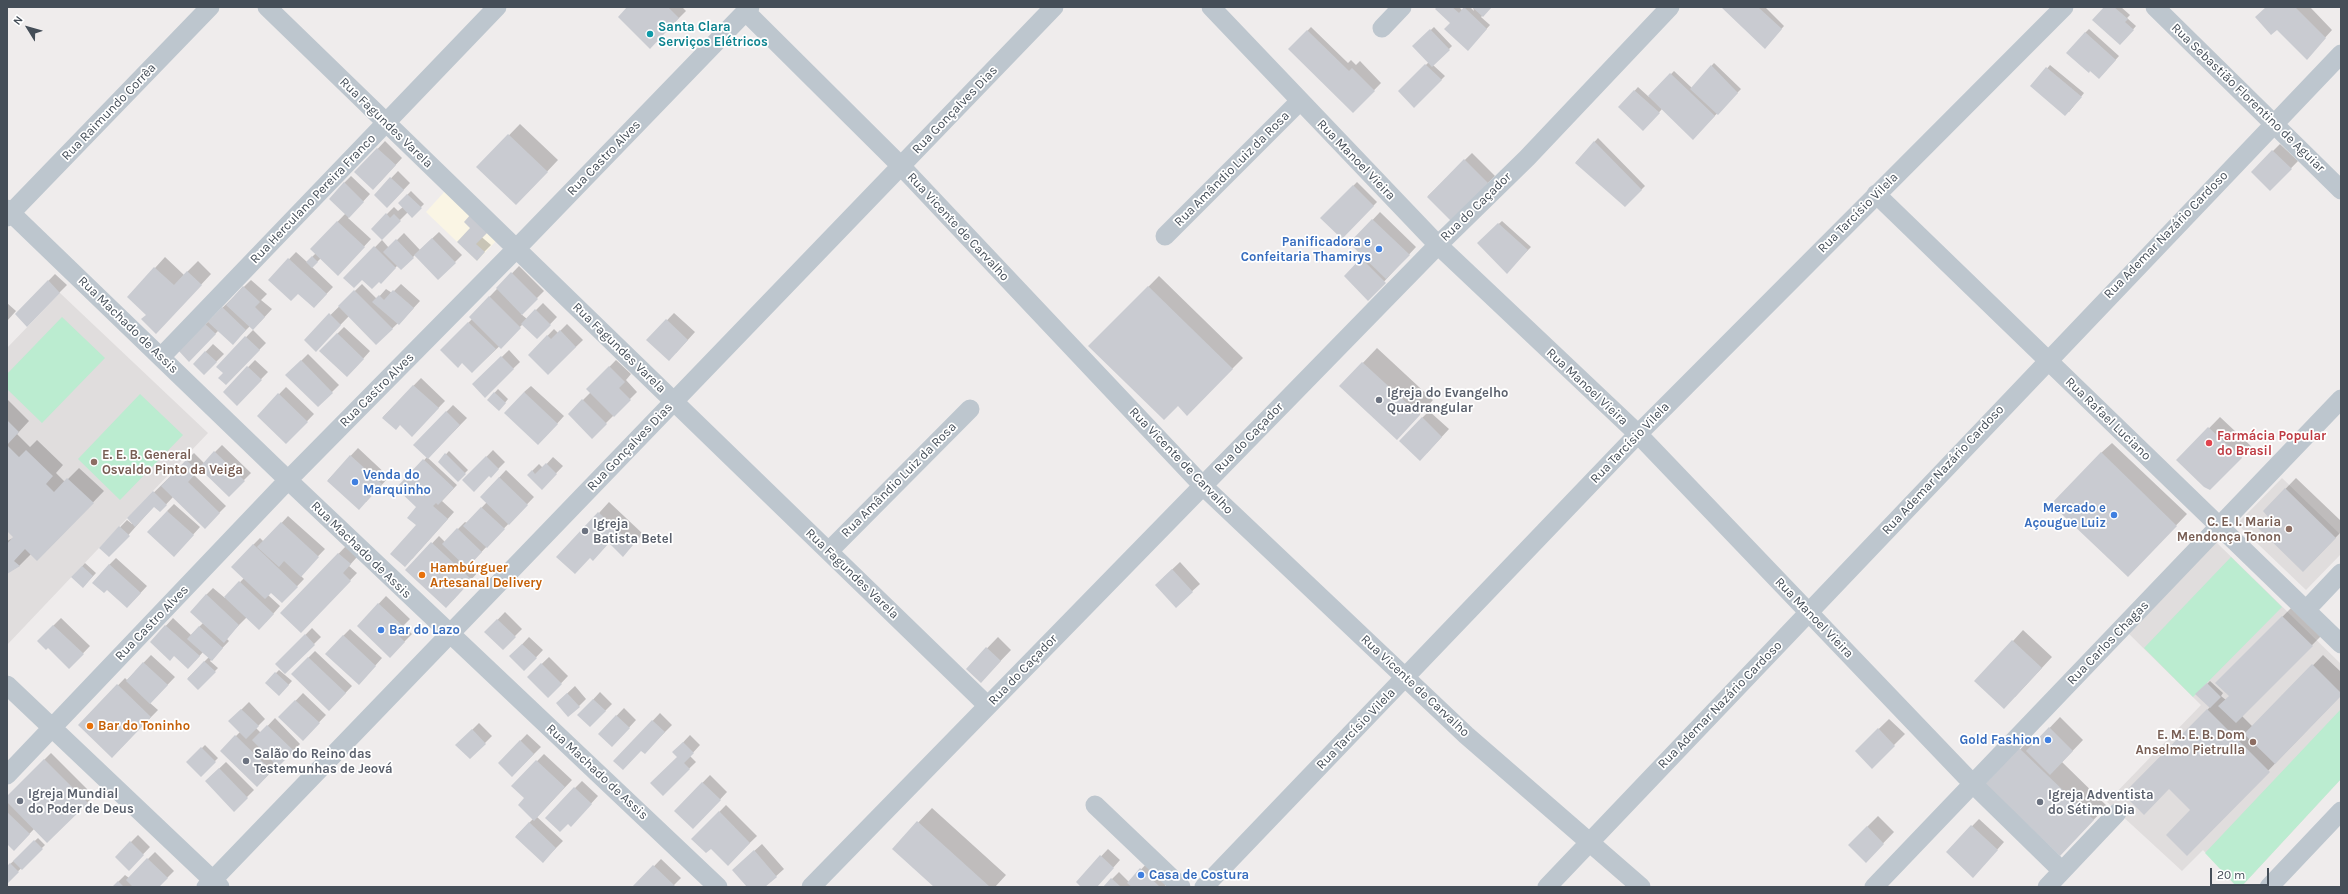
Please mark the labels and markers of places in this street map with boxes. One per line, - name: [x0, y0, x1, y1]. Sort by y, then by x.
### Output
- place label: Santa Clara Serviços Elétricos: [658, 19, 768, 50]
- marker: Santa Clara Serviços Elétricos: [645, 29, 655, 39]
- place label: Panificadora e Confeitaria Thamirys: [1241, 234, 1371, 265]
- marker: Panificadora e Confeitaria Thamirys: [1374, 244, 1384, 254]
- place label: Igreja do Evangelho Quadrangular: [1387, 385, 1508, 416]
- marker: Igreja do Evangelho Quadrangular: [1374, 395, 1384, 405]
- place label: Farmácia Popular do Brasil: [2217, 428, 2326, 459]
- marker: Farmácia Popular do Brasil: [2204, 438, 2214, 448]
- place label: E. E. B. General Osvaldo Pinto da Veiga: [102, 447, 243, 478]
- marker: E. E. B. General Osvaldo Pinto da Veiga: [89, 457, 99, 467]
- place label: Venda do Marquinho: [363, 467, 431, 498]
- marker: Venda do Marquinho: [350, 477, 360, 487]
- place label: Mercado e Açougue Luiz: [2024, 500, 2106, 531]
- marker: Mercado e Açougue Luiz: [2109, 510, 2119, 520]
- place label: C. E. I. Maria Mendonça Tonon: [2177, 514, 2281, 545]
- place label: Igreja Batista Betel: [593, 516, 673, 547]
- marker: C. E. I. Maria Mendonça Tonon: [2284, 524, 2294, 534]
- marker: Igreja Batista Betel: [580, 526, 590, 536]
- place label: Hambúrguer Artesanal Delivery: [430, 560, 542, 591]
- marker: Hambúrguer Artesanal Delivery: [417, 570, 427, 580]
- place label: Bar do Lazo: [389, 622, 460, 638]
- marker: Bar do Lazo: [376, 625, 386, 635]
- place label: Bar do Toninho: [98, 718, 190, 734]
- marker: Bar do Toninho: [85, 721, 95, 731]
- place label: E. M. E. B. Dom Anselmo Pietrulla: [2135, 727, 2245, 758]
- place label: Gold Fashion: [1960, 732, 2040, 748]
- marker: Gold Fashion: [2043, 735, 2053, 745]
- marker: E. M. E. B. Dom Anselmo Pietrulla: [2248, 737, 2258, 747]
- place label: Salão do Reino das Testemunhas de Jeová: [254, 746, 393, 777]
- marker: Salão do Reino das Testemunhas de Jeová: [241, 756, 251, 766]
- place label: Igreja Mundial do Poder de Deus: [28, 786, 134, 817]
- place label: Igreja Adventista do Sétimo Dia: [2048, 787, 2154, 818]
- marker: Igreja Mundial do Poder de Deus: [15, 796, 25, 806]
- marker: Igreja Adventista do Sétimo Dia: [2035, 797, 2045, 807]
- place label: Casa de Costura: [1149, 867, 1249, 883]
- marker: Casa de Costura: [1136, 870, 1146, 880]

